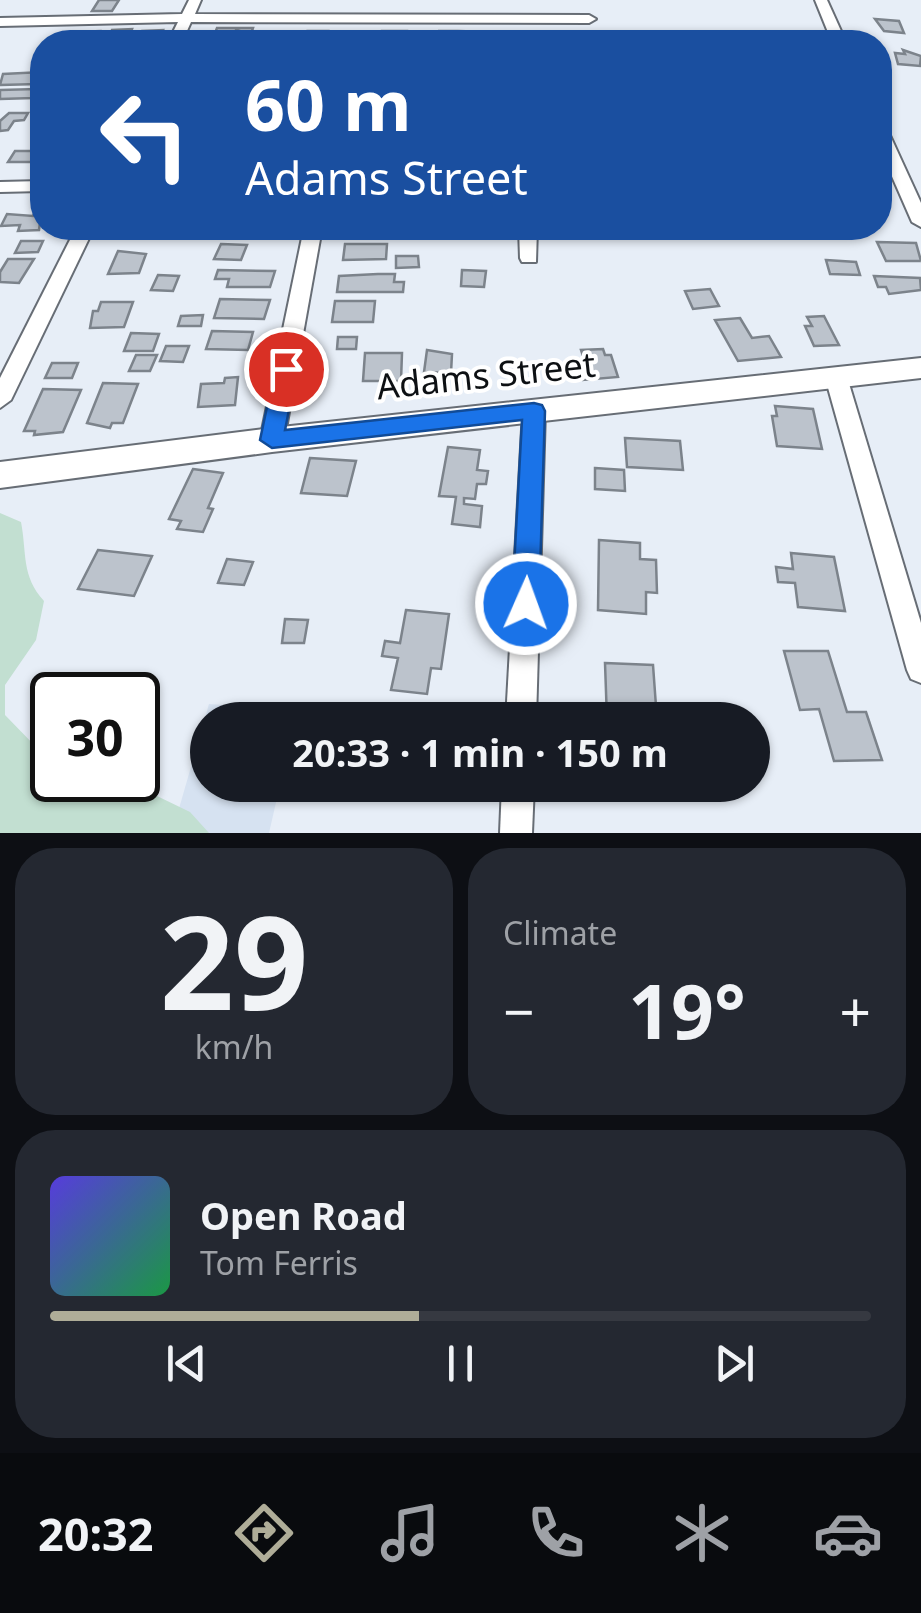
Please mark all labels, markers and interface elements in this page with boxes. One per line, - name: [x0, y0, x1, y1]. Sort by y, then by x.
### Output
- text: 60 m: [245, 56, 412, 152]
- icon: left: [80, 70, 210, 200]
- text: Adams Street: [245, 147, 528, 208]
- pin: [244, 327, 329, 412]
- street label: Adams Street: [374, 340, 598, 409]
- icon: arrive: [259, 342, 314, 397]
- position arrow: [474, 552, 578, 656]
- speed limit sign: 30: [30, 672, 160, 802]
- text: 20:33 · 1 min · 150 m: [292, 726, 668, 778]
- text: 29: [160, 871, 308, 1048]
- text: Climate: [503, 911, 617, 954]
- text: 19°: [628, 959, 746, 1061]
- text: −: [503, 973, 534, 1048]
- text: +: [840, 973, 871, 1048]
- text: km/h: [195, 1025, 273, 1068]
- text: Open Road: [200, 1189, 407, 1241]
- text: Tom Ferris: [200, 1241, 358, 1284]
- icon: previous: [159, 1336, 214, 1391]
- icon: pause: [433, 1336, 488, 1391]
- icon: next: [707, 1336, 762, 1391]
- icon: directions: [229, 1498, 299, 1568]
- icon: music: [375, 1498, 445, 1568]
- icon: phone: [521, 1498, 591, 1568]
- icon: climate: [667, 1498, 737, 1568]
- icon: car: [813, 1498, 883, 1568]
- text: 20:32: [38, 1503, 154, 1564]

